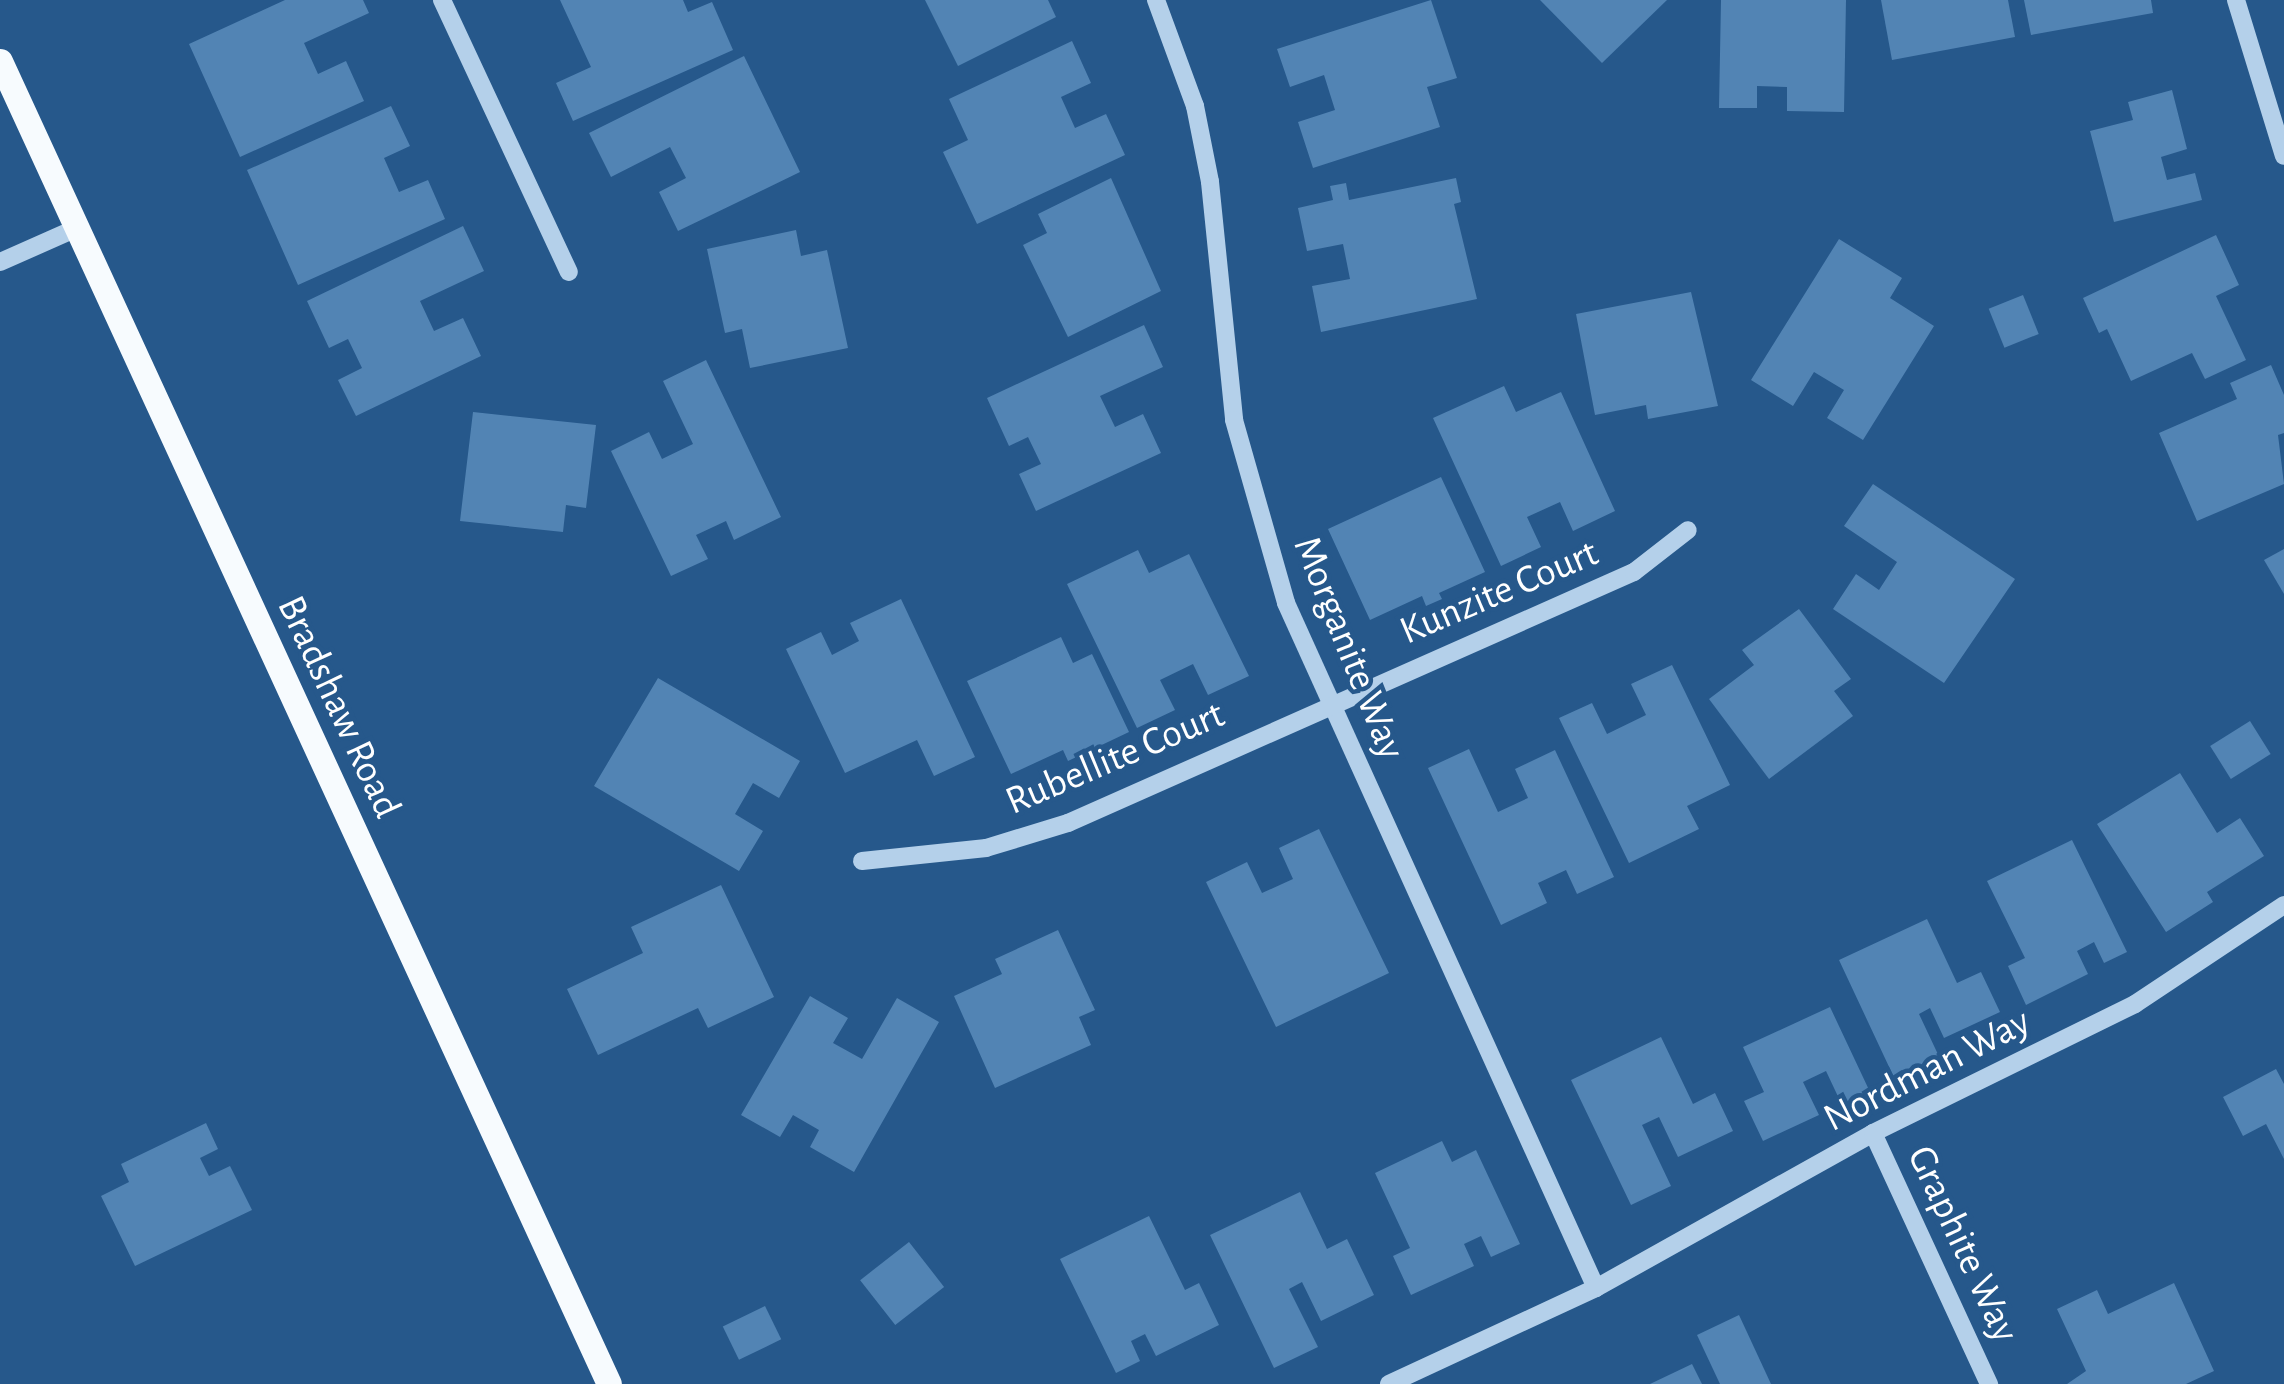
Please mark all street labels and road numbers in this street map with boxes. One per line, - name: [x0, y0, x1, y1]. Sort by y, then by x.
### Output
- street label: Kunzite Court: [1393, 529, 1605, 655]
- street label: Morganite Way: [1283, 530, 1415, 766]
- street label: Bradshaw Road: [267, 588, 411, 826]
- street label: Rubellite Court: [998, 690, 1232, 826]
- street label: Nordman Way: [1816, 997, 2038, 1143]
- street label: Graphite Way: [1897, 1138, 2029, 1350]

